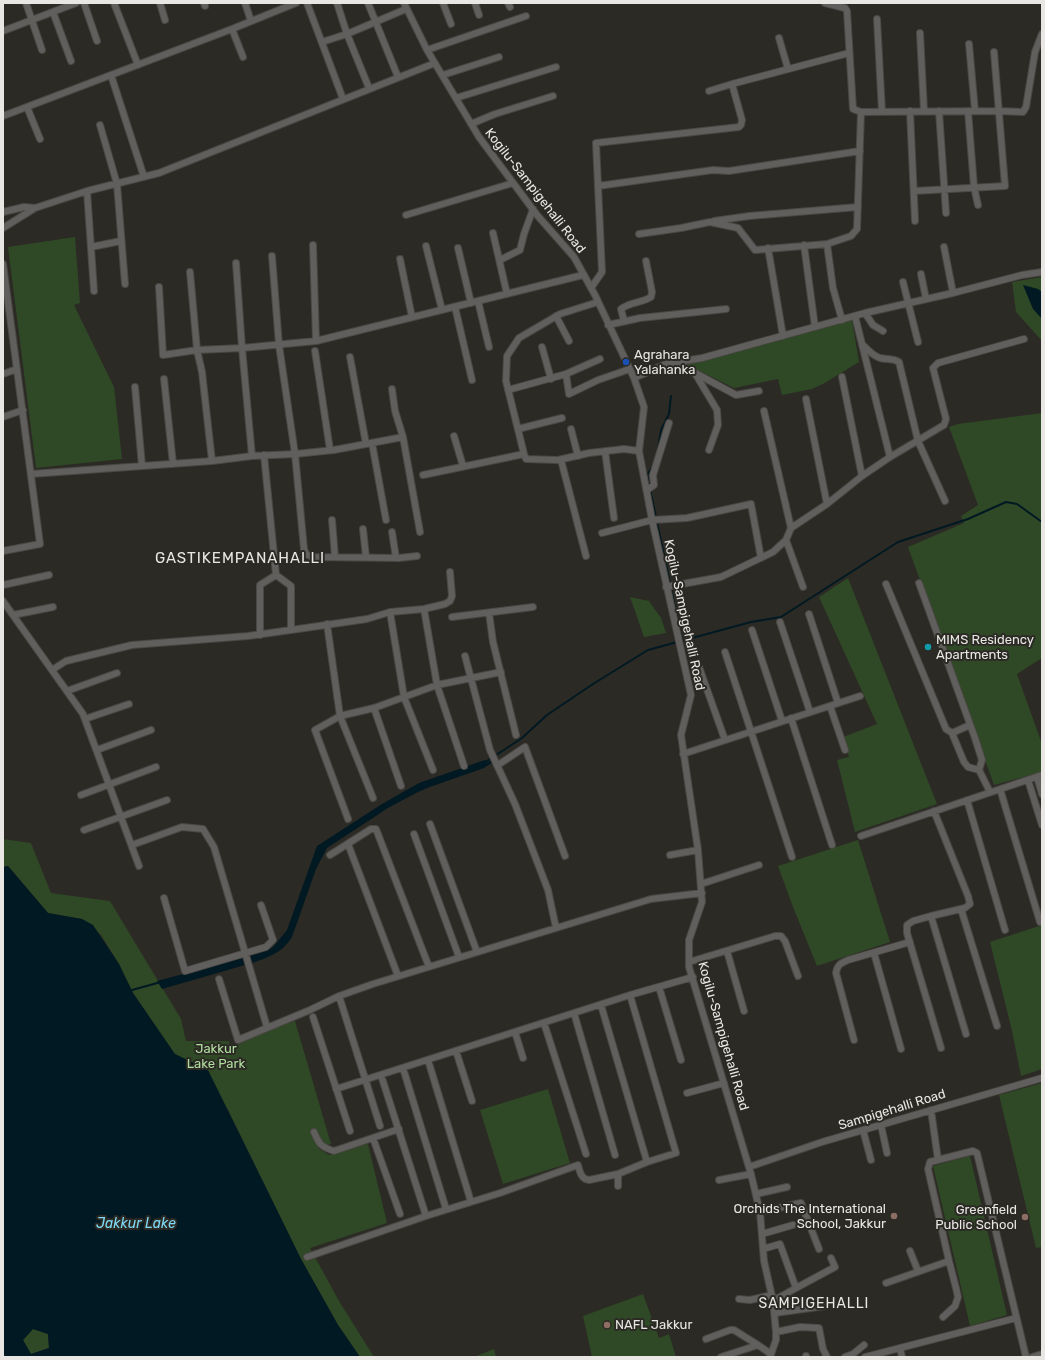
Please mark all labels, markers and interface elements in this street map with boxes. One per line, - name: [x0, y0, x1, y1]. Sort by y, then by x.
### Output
- street label: Kogilu-Sampigehalli Road: [481, 125, 589, 257]
- place label: Agrahara Yalahanka: [634, 347, 695, 378]
- marker: Agrahara Yalahanka: [621, 357, 631, 367]
- street label: Kogilu-Sampigehalli Road: [660, 538, 708, 692]
- district label: GASTIKEMPANAHALLI: [155, 550, 325, 568]
- place label: MIMS Residency Apartments: [936, 632, 1034, 663]
- marker: MIMS Residency Apartments: [923, 642, 933, 652]
- street label: Kogilu-Sampigehalli Road: [694, 960, 752, 1112]
- park label: Jakkur Lake Park: [187, 1041, 245, 1072]
- street label: Sampigehalli Road: [836, 1086, 948, 1134]
- place label: Orchids The International School, Jakkur: [733, 1201, 886, 1232]
- place label: Greenfield Public School: [935, 1202, 1017, 1233]
- marker: Orchids The International School, Jakkur: [889, 1211, 899, 1221]
- marker: Greenfield Public School: [1020, 1212, 1030, 1222]
- water label: Jakkur Lake: [96, 1216, 176, 1232]
- district label: SAMPIGEHALLI: [759, 1296, 869, 1312]
- place label: NAFL Jakkur: [615, 1317, 692, 1333]
- marker: NAFL Jakkur: [602, 1320, 612, 1330]

